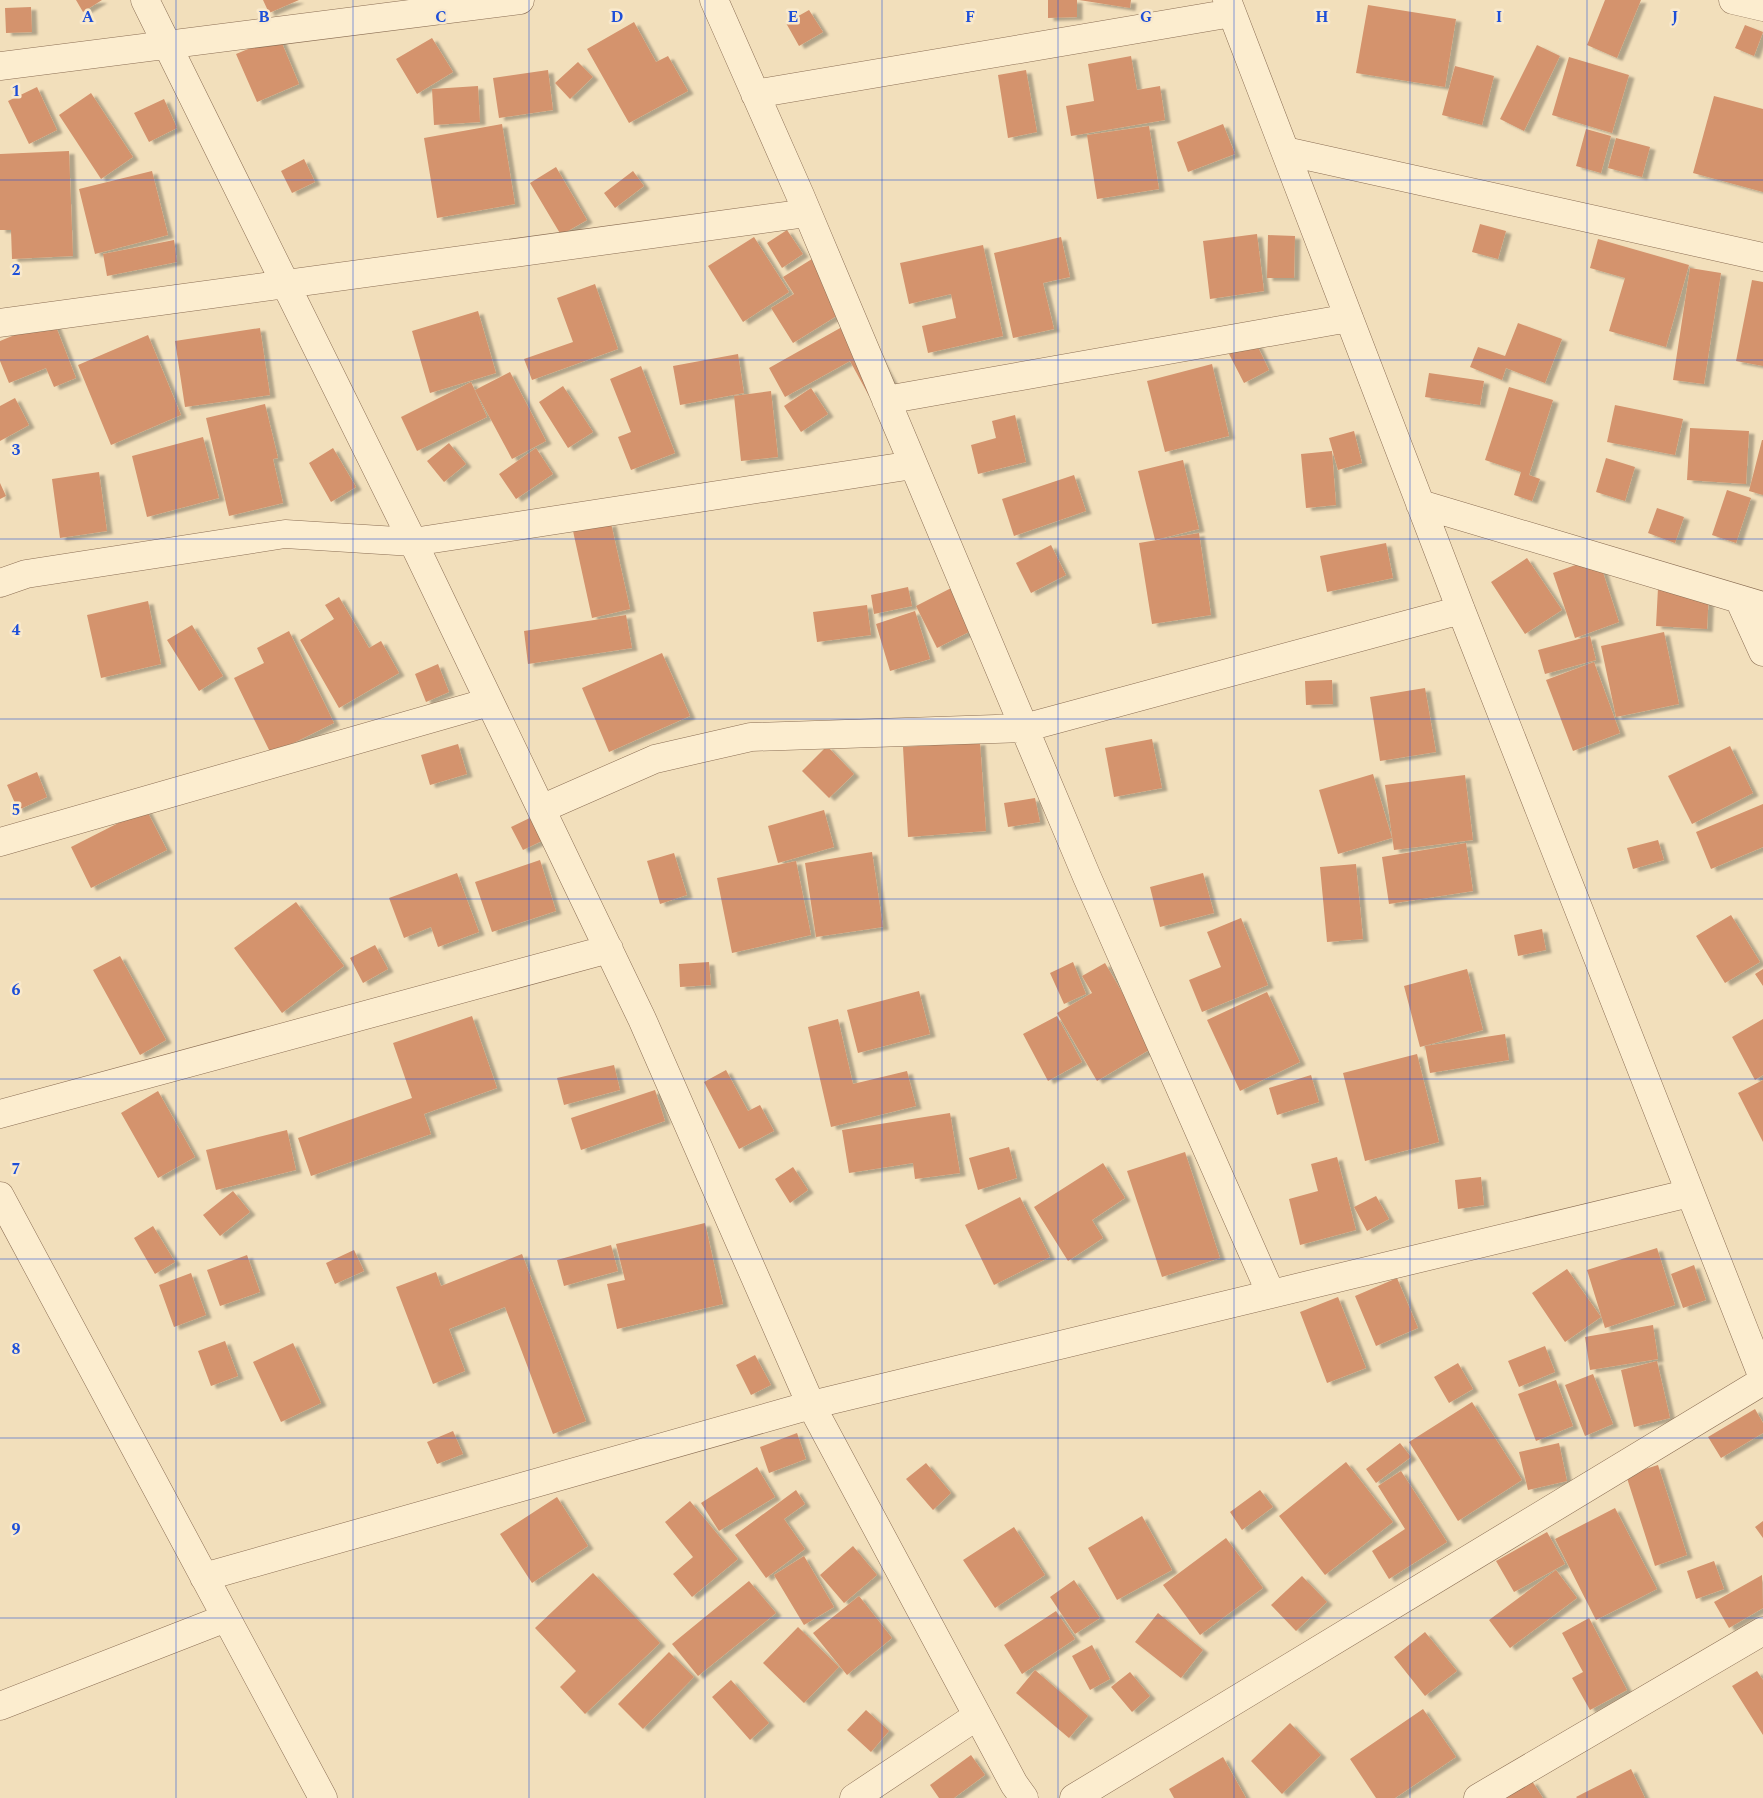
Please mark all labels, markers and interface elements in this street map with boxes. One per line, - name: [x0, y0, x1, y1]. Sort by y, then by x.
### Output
- text: A: [82, 5, 95, 29]
- text: B: [258, 5, 270, 29]
- text: C: [435, 5, 447, 29]
- text: D: [611, 5, 624, 29]
- text: E: [788, 5, 798, 29]
- text: F: [965, 5, 975, 29]
- text: G: [1140, 5, 1152, 29]
- text: H: [1315, 5, 1329, 29]
- text: I: [1496, 5, 1502, 29]
- text: J: [1672, 5, 1679, 29]
- text: 1: [12, 79, 20, 103]
- text: 2: [12, 258, 21, 282]
- text: 3: [12, 438, 21, 462]
- text: 4: [12, 618, 21, 642]
- text: 5: [12, 798, 20, 822]
- text: 6: [12, 978, 21, 1002]
- text: 7: [12, 1157, 21, 1181]
- text: 8: [12, 1337, 21, 1361]
- text: 9: [12, 1517, 21, 1541]

